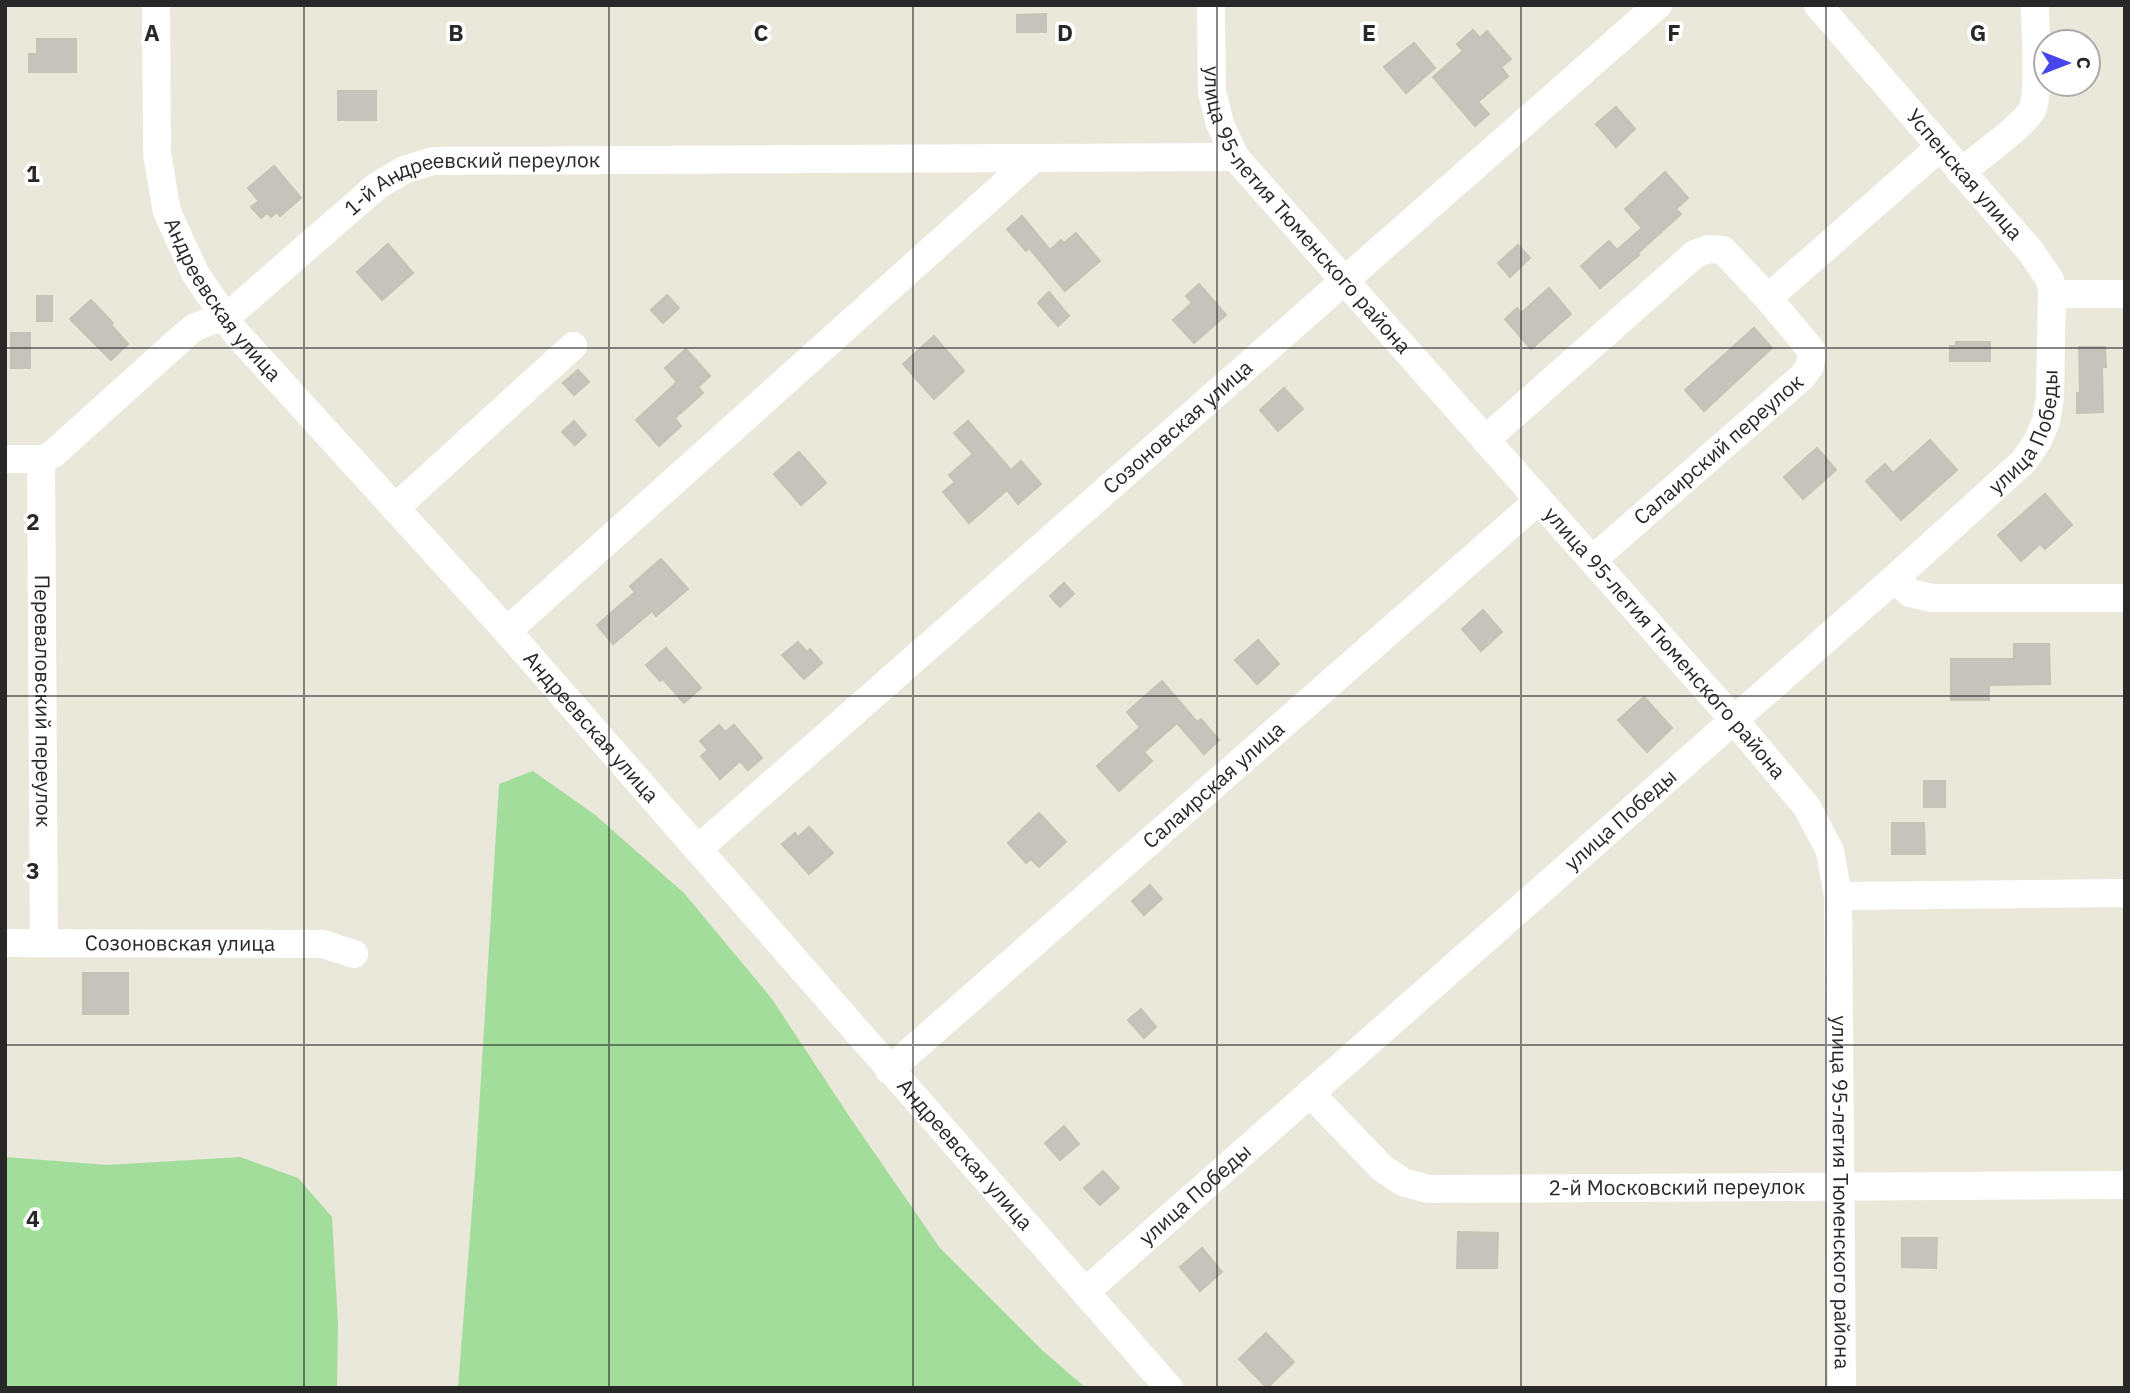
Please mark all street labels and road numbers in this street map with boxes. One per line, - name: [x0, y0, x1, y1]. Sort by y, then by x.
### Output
- street label: улица 95-летия Тюменского района: [1198, 66, 1418, 359]
- street label: Успенская улица: [1901, 102, 2030, 246]
- street label: 1-й Андреевский переулок: [338, 145, 600, 221]
- street label: Андреевская улица: [158, 213, 288, 387]
- street label: Созоновская улица: [1097, 353, 1258, 500]
- street label: Салаирский переулок: [1627, 367, 1809, 531]
- street label: улица Победы: [1982, 369, 2064, 500]
- street label: улица 95-летия Тюменского района: [1538, 500, 1793, 785]
- street label: Переваловский переулок: [29, 575, 58, 827]
- street label: Андреевская улица: [518, 645, 666, 808]
- street label: Салаирская улица: [1136, 715, 1290, 854]
- street label: улица Победы: [1558, 762, 1682, 876]
- street label: Созоновская улица: [85, 928, 275, 957]
- street label: улица 95-летия Тюменского района: [1826, 1015, 1857, 1370]
- street label: Андреевская улица: [892, 1072, 1040, 1236]
- street label: улица Победы: [1133, 1137, 1257, 1251]
- street label: 2-й Московский переулок: [1548, 1172, 1805, 1201]

